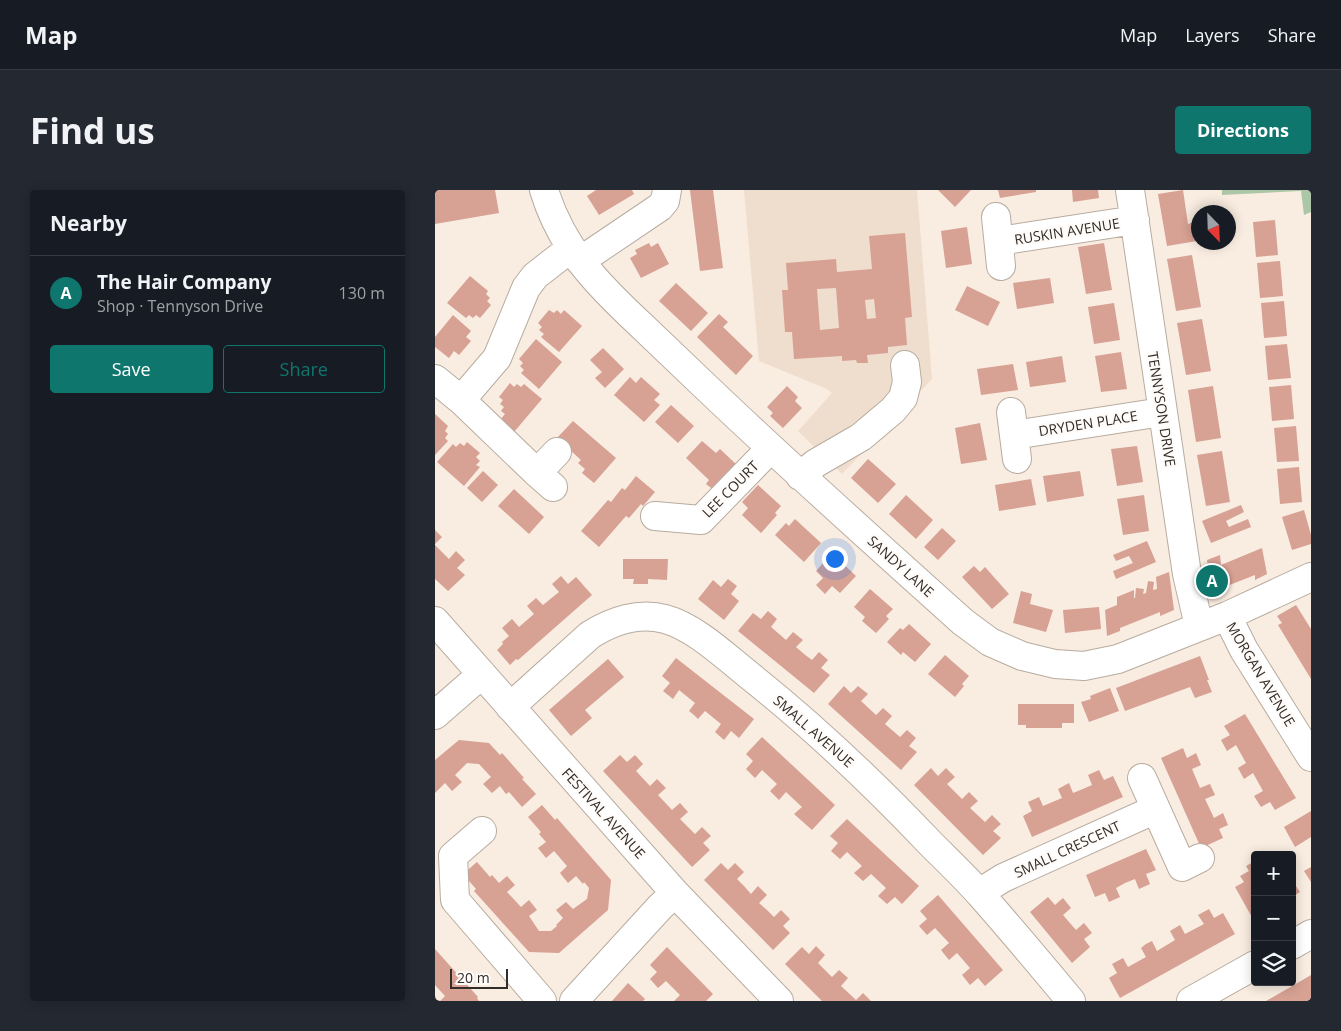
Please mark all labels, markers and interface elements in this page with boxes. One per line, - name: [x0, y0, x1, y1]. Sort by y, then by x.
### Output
- text: Map: [25, 18, 77, 51]
- text: Map: [1120, 23, 1157, 47]
- text: Layers: [1185, 23, 1240, 47]
- text: Share: [1268, 23, 1316, 47]
- button: Directions: [1175, 106, 1311, 154]
- text: Find us: [30, 107, 155, 154]
- north arrow: [1191, 205, 1236, 250]
- text: Nearby: [50, 209, 127, 237]
- street label: RUSKIN AVENUE: [1013, 213, 1121, 249]
- text: The Hair Company: [97, 269, 271, 295]
- text: A: [60, 282, 72, 304]
- text: 130 m: [339, 282, 385, 304]
- text: Shop · Tennyson Drive: [97, 295, 263, 317]
- button: Save: [50, 345, 213, 393]
- button: Share: [223, 345, 385, 393]
- street label: TENNYSON DRIVE: [1144, 350, 1180, 468]
- street label: DRYDEN PLACE: [1037, 406, 1139, 440]
- street label: LEE COURT: [698, 456, 763, 521]
- street label: SANDY LANE: [864, 531, 938, 601]
- your location: [822, 546, 848, 572]
- pin: A: [1196, 562, 1228, 600]
- street label: MORGAN AVENUE: [1222, 618, 1300, 730]
- street label: SMALL AVENUE: [770, 691, 858, 771]
- street label: FESTIVAL AVENUE: [558, 764, 650, 862]
- street label: SMALL CRESCENT: [1011, 816, 1123, 882]
- map controls: [1251, 851, 1296, 986]
- button: +: [1251, 851, 1296, 896]
- button: −: [1251, 896, 1296, 941]
- button: layers: [1251, 941, 1296, 986]
- scale bar: [450, 966, 507, 989]
- text: 20 m: [457, 968, 490, 987]

